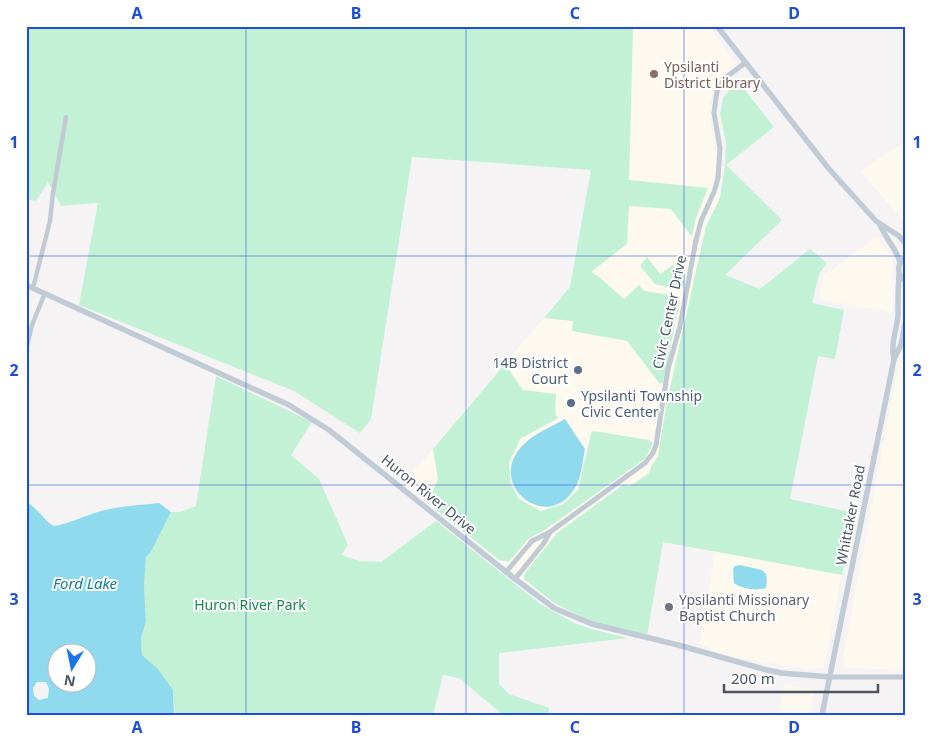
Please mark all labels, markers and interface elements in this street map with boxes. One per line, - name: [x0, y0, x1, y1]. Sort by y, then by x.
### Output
- text: A: [131, 2, 143, 24]
- text: B: [351, 2, 361, 24]
- text: C: [570, 2, 580, 24]
- text: D: [788, 2, 800, 24]
- place label: Ypsilanti District Library: [664, 57, 761, 92]
- marker: Ypsilanti District Library: [648, 68, 660, 80]
- text: 1: [9, 131, 19, 153]
- text: 1: [912, 131, 922, 153]
- street label: Civic Center Drive: [648, 253, 690, 371]
- place label: 14B District Court: [492, 353, 568, 388]
- text: 2: [9, 359, 19, 381]
- text: 2: [912, 359, 922, 381]
- marker: 14B District Court: [572, 364, 584, 376]
- place label: Ypsilanti Township Civic Center: [581, 386, 702, 421]
- marker: Ypsilanti Township Civic Center: [565, 397, 577, 409]
- street label: Huron River Drive: [378, 450, 480, 538]
- street label: Whittaker Road: [831, 463, 869, 567]
- water label: Ford Lake: [53, 573, 118, 593]
- text: 3: [9, 588, 19, 610]
- text: 3: [912, 588, 922, 610]
- place label: Ypsilanti Missionary Baptist Church: [679, 590, 810, 625]
- park label: Huron River Park: [194, 595, 306, 614]
- marker: Ypsilanti Missionary Baptist Church: [663, 601, 675, 613]
- north arrow: [48, 644, 98, 694]
- scale bar: [724, 661, 877, 693]
- text: 200 m: [731, 668, 775, 688]
- text: N: [62, 671, 77, 692]
- text: A: [131, 716, 143, 738]
- text: B: [351, 716, 361, 738]
- text: C: [570, 716, 580, 738]
- text: D: [788, 716, 800, 738]

